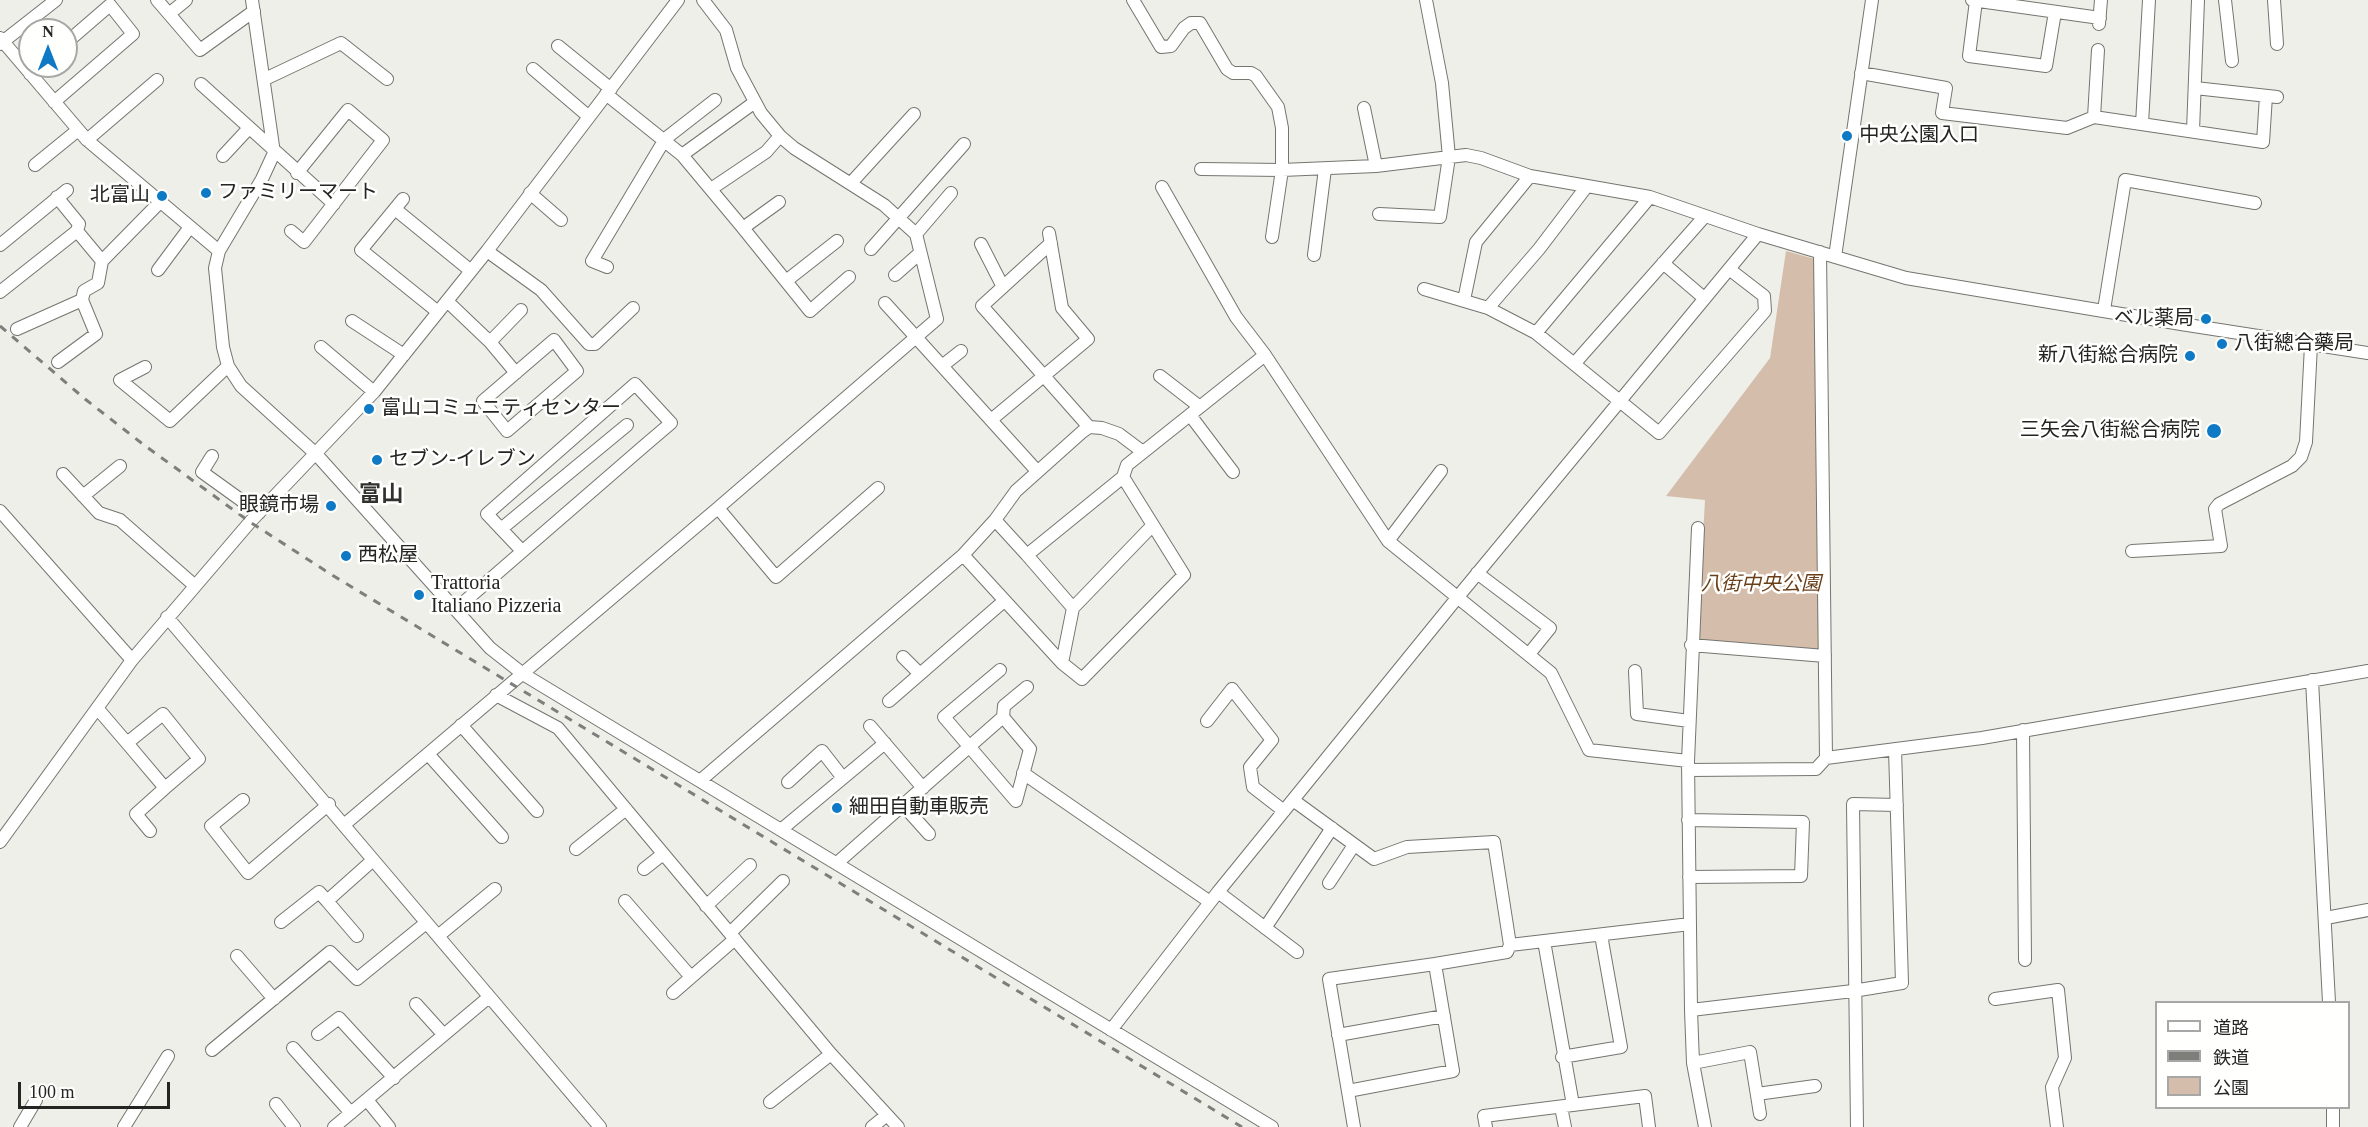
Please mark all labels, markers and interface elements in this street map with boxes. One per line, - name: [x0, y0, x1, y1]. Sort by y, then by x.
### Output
- north arrow: [18, 18, 78, 78]
- text: N: [42, 23, 54, 40]
- place label: 中央公園入口: [1859, 124, 1979, 148]
- marker: 中央公園入口: [1840, 129, 1854, 143]
- place label: ファミリーマート: [218, 181, 378, 205]
- place label: 北富山: [90, 184, 150, 208]
- marker: ファミリーマート: [199, 186, 213, 200]
- marker: 北富山: [155, 189, 169, 203]
- place label: ベル薬局: [2114, 307, 2194, 331]
- marker: ベル薬局: [2199, 312, 2213, 326]
- place label: 八街總合藥局: [2234, 332, 2354, 356]
- marker: 八街總合藥局: [2215, 337, 2229, 351]
- place label: 新八街総合病院: [2038, 344, 2178, 368]
- marker: 新八街総合病院: [2183, 349, 2197, 363]
- place label: 富山コミュニティセンター: [381, 397, 621, 421]
- marker: 富山コミュニティセンター: [362, 402, 376, 416]
- place label: 三矢会八街総合病院: [2020, 419, 2200, 443]
- marker: 三矢会八街総合病院: [2205, 422, 2223, 440]
- place label: セブン-イレブン: [389, 448, 536, 472]
- marker: セブン-イレブン: [370, 453, 384, 467]
- district label: 富山: [359, 482, 403, 508]
- place label: 眼鏡市場: [239, 494, 319, 518]
- marker: 眼鏡市場: [324, 499, 338, 513]
- place label: 西松屋: [358, 544, 418, 568]
- marker: 西松屋: [339, 549, 353, 563]
- place label: Trattoria Italiano Pizzeria: [431, 572, 561, 619]
- park label: 八街中央公園: [1701, 573, 1821, 597]
- marker: Trattoria Italiano Pizzeria: [412, 588, 426, 602]
- place label: 細田自動車販売: [849, 796, 989, 820]
- marker: 細田自動車販売: [830, 801, 844, 815]
- legend: [2155, 1001, 2350, 1109]
- text: 道路: [2213, 1018, 2249, 1038]
- text: 鉄道: [2213, 1048, 2249, 1068]
- scale bar: [21, 1070, 172, 1108]
- text: 公園: [2213, 1078, 2249, 1098]
- text: 100 m: [29, 1082, 75, 1102]

